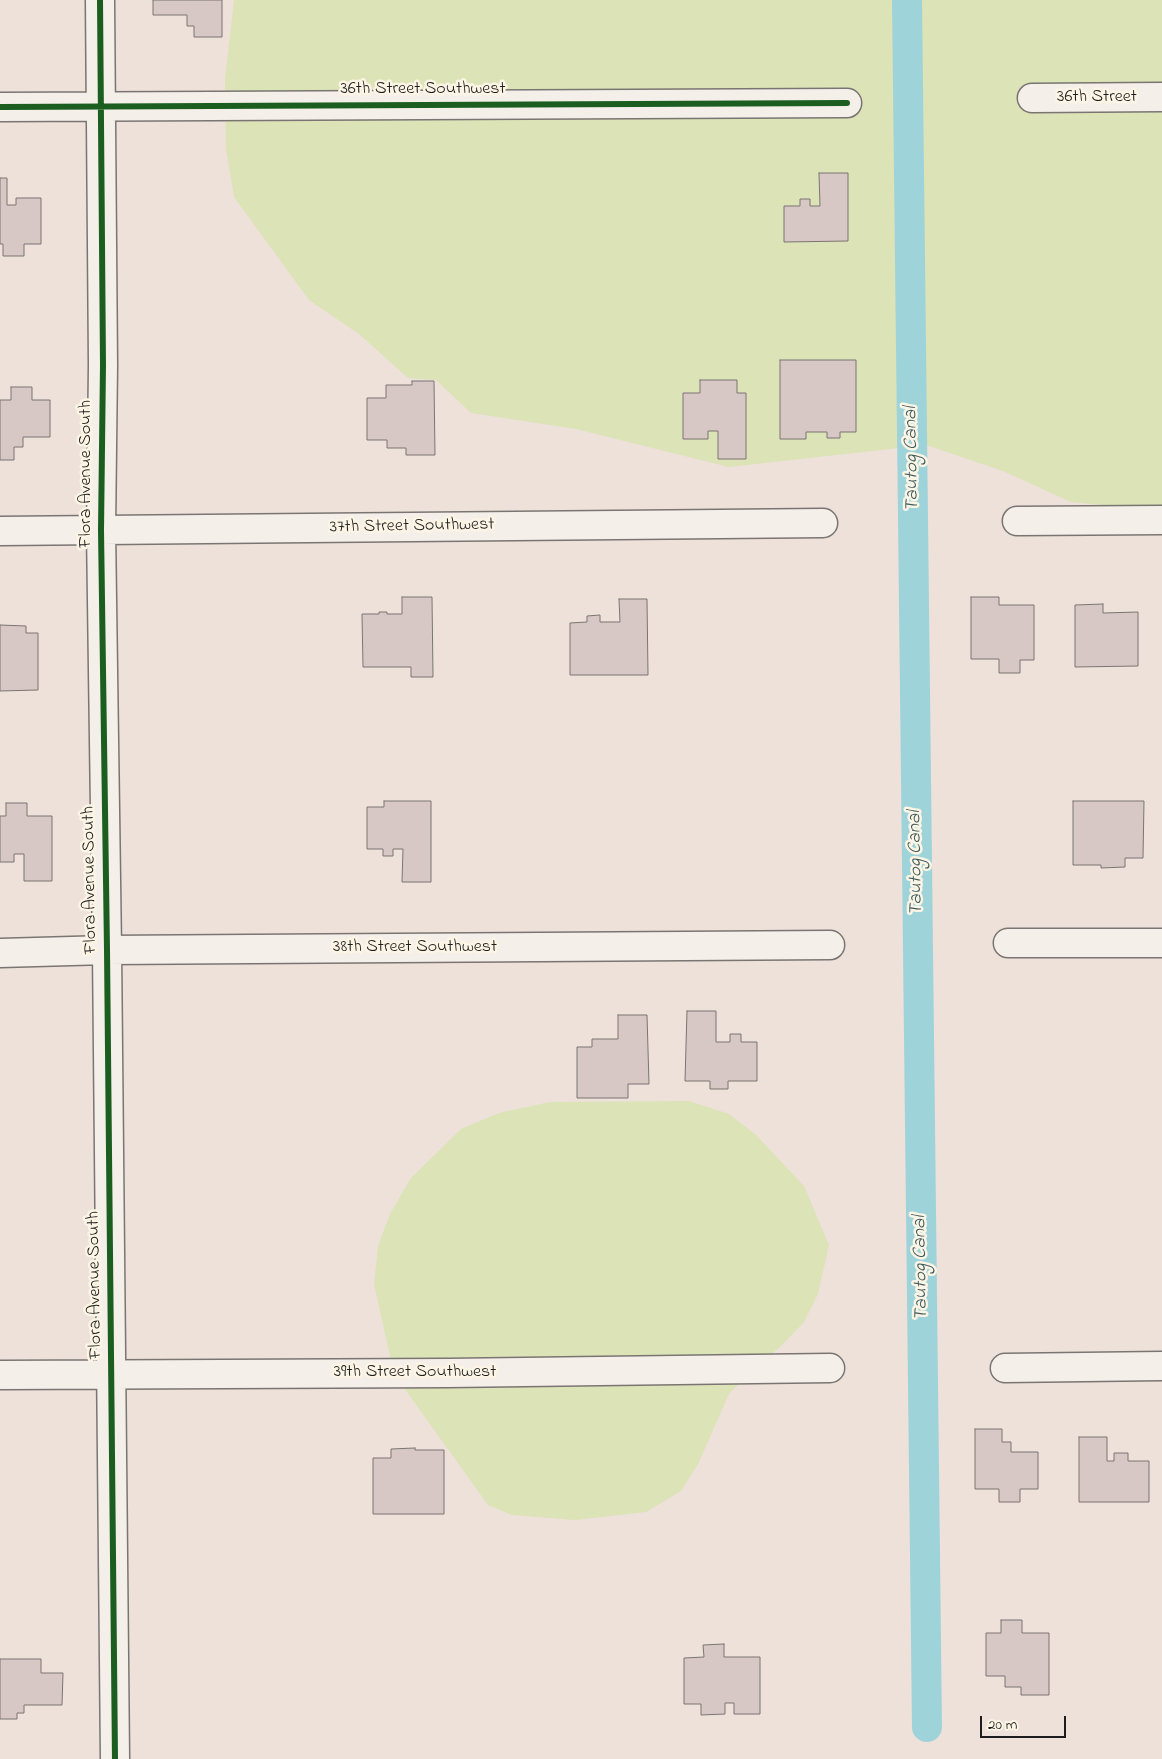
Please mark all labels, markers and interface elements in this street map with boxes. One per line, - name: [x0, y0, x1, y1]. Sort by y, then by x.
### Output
- street label: 36th Street Southwest: [340, 79, 506, 101]
- street label: 36th Street: [1057, 87, 1137, 109]
- street label: Flora Avenue South: [76, 400, 98, 548]
- water label: Tautog Canal: [901, 406, 925, 512]
- street label: 37th Street Southwest: [330, 515, 494, 539]
- street label: Flora Avenue South: [79, 806, 103, 954]
- water label: Tautog Canal: [905, 810, 929, 916]
- street label: 38th Street Southwest: [333, 937, 497, 959]
- street label: Flora Avenue South: [84, 1211, 108, 1359]
- water label: Tautog Canal: [910, 1215, 934, 1321]
- street label: 39th Street Southwest: [334, 1362, 496, 1384]
- scale bar: [982, 1706, 1068, 1738]
- text: 20 m: [988, 1714, 1017, 1736]

